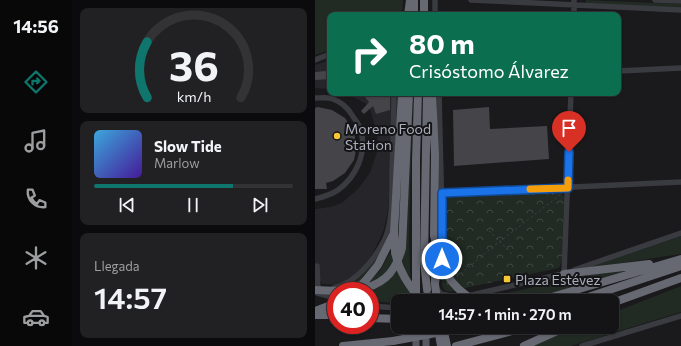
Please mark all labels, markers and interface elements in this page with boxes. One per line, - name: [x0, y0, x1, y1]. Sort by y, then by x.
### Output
- text: 14:56: [13, 15, 59, 37]
- text: 80 m: [409, 26, 475, 60]
- icon: right: [343, 28, 395, 80]
- text: 36: [169, 39, 218, 90]
- text: Crisóstomo Álvarez: [409, 60, 569, 82]
- icon: directions: [22, 68, 50, 96]
- text: km/h: [176, 87, 211, 105]
- pin: [552, 111, 586, 152]
- icon: arrive: [558, 117, 580, 139]
- place label: Moreno Food Station: [345, 120, 431, 153]
- icon: music: [22, 127, 50, 155]
- marker: Moreno Food Station: [332, 131, 342, 141]
- text: Slow Tide: [154, 137, 222, 155]
- text: Marlow: [154, 155, 200, 171]
- icon: phone: [22, 185, 50, 213]
- icon: previous: [116, 194, 138, 216]
- icon: pause: [182, 194, 204, 216]
- icon: next: [249, 194, 271, 216]
- position arrow: [421, 238, 463, 280]
- icon: climate: [22, 244, 50, 272]
- text: Llegada: [94, 258, 140, 274]
- place label: Plaza Estévez: [515, 271, 600, 288]
- marker: Plaza Estévez: [502, 274, 512, 284]
- text: 14:57: [94, 278, 167, 315]
- speed limit sign: 40: [327, 282, 379, 334]
- icon: car: [22, 303, 50, 331]
- text: 14:57 · 1 min · 270 m: [438, 305, 572, 323]

